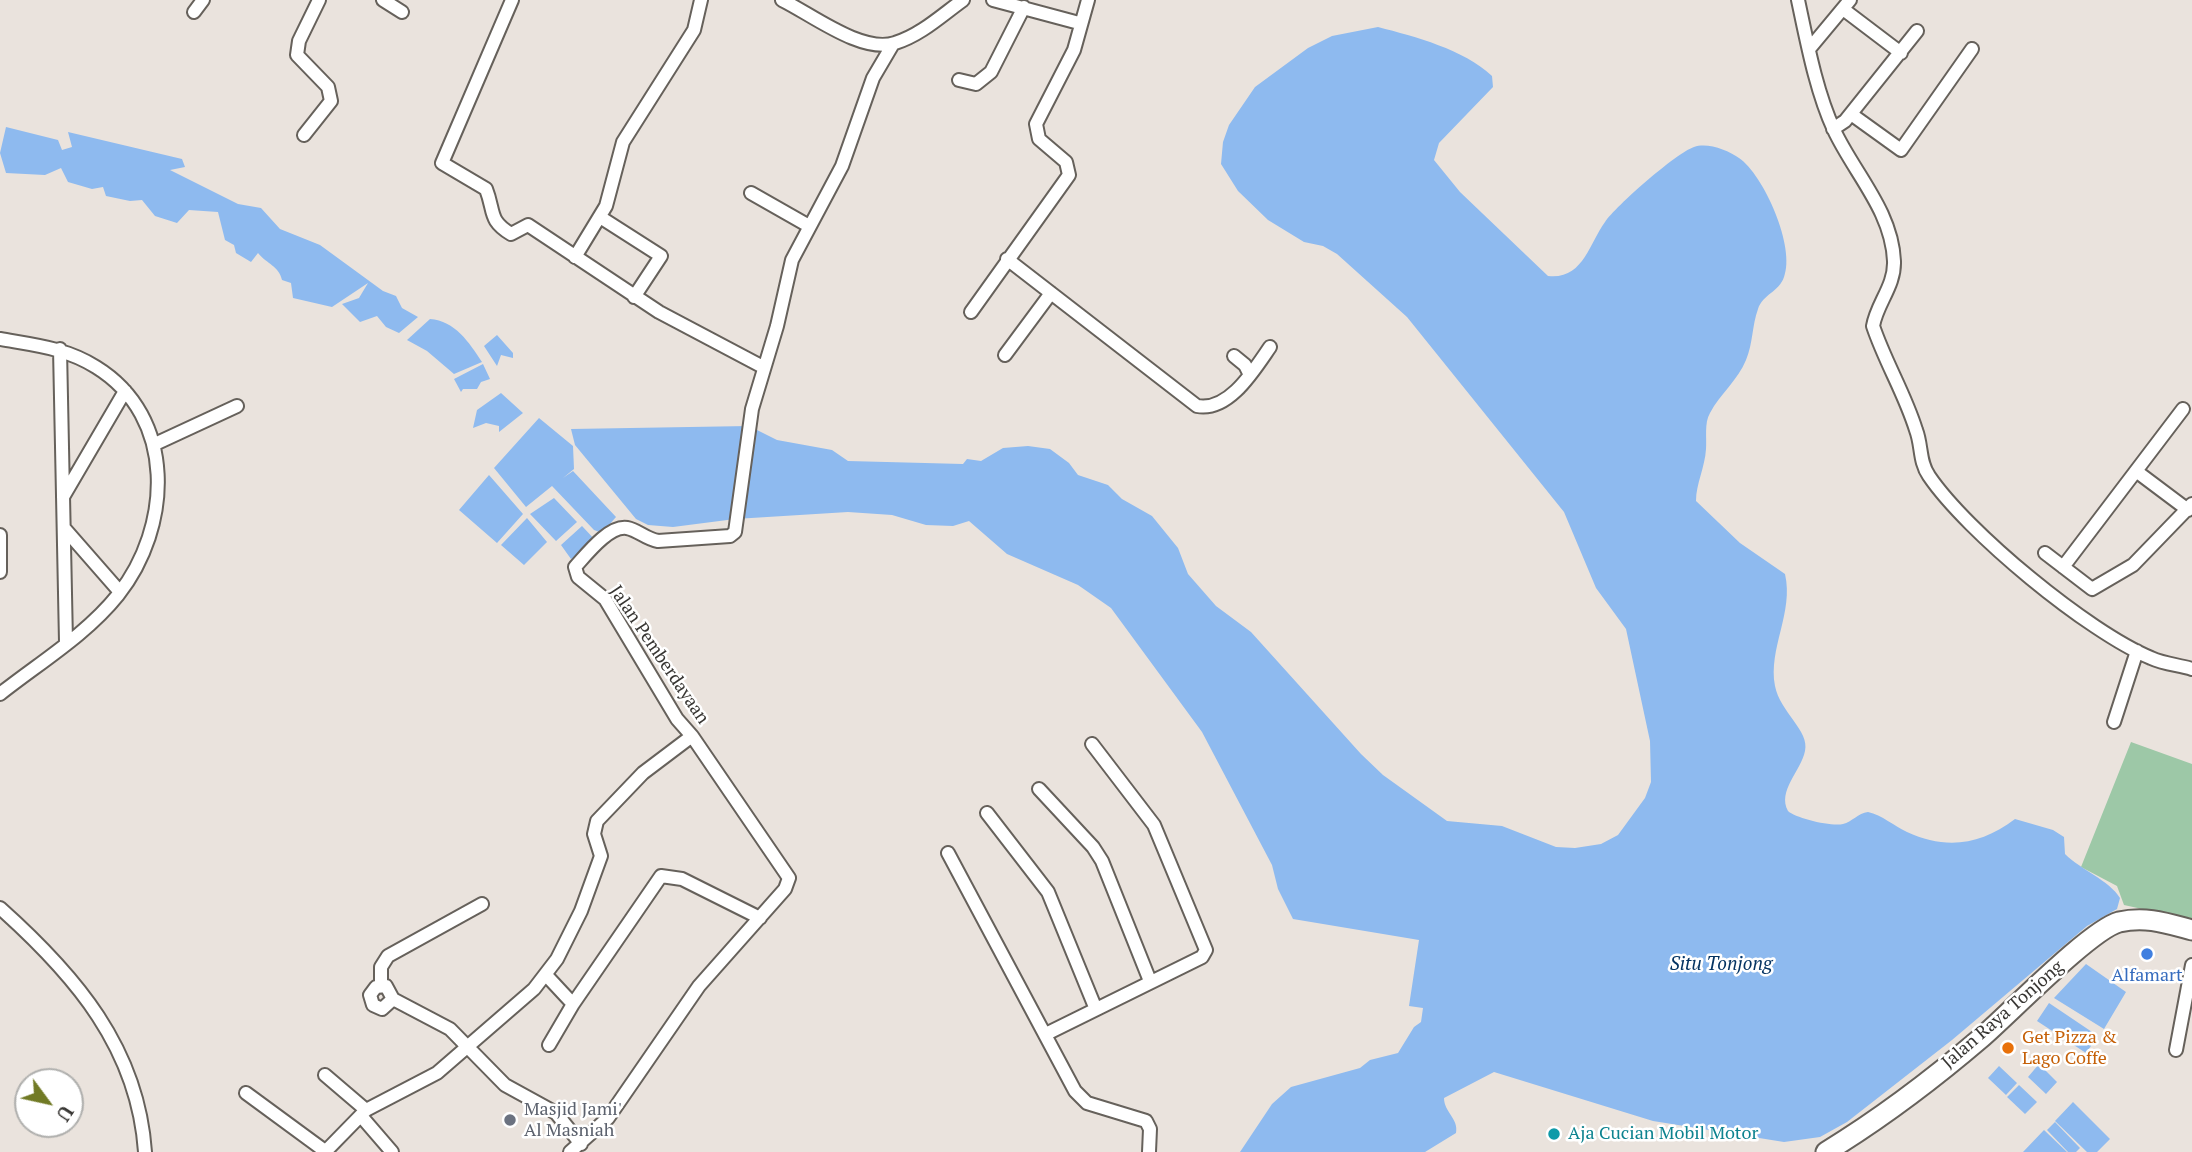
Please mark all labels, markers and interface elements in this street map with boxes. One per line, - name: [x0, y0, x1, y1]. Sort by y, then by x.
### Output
- street label: Jalan Pemberdayaan: [605, 582, 713, 728]
- marker: Alfamart: [2139, 946, 2155, 962]
- water label: Situ Tonjong: [1670, 954, 1772, 976]
- street label: Jalan Raya Tonjong: [1938, 956, 2068, 1074]
- place label: Alfamart: [2111, 965, 2183, 987]
- place label: Get Pizza & Lago Coffe: [2022, 1027, 2117, 1070]
- marker: Get Pizza & Lago Coffe: [2000, 1040, 2016, 1056]
- north arrow: [14, 1068, 84, 1138]
- place label: Masjid Jami' Al Masniah: [524, 1099, 622, 1142]
- text: U: [51, 1101, 80, 1126]
- marker: Masjid Jami' Al Masniah: [502, 1112, 518, 1128]
- place label: Aja Cucian Mobil Motor: [1568, 1123, 1758, 1145]
- marker: Aja Cucian Mobil Motor: [1546, 1126, 1562, 1142]

